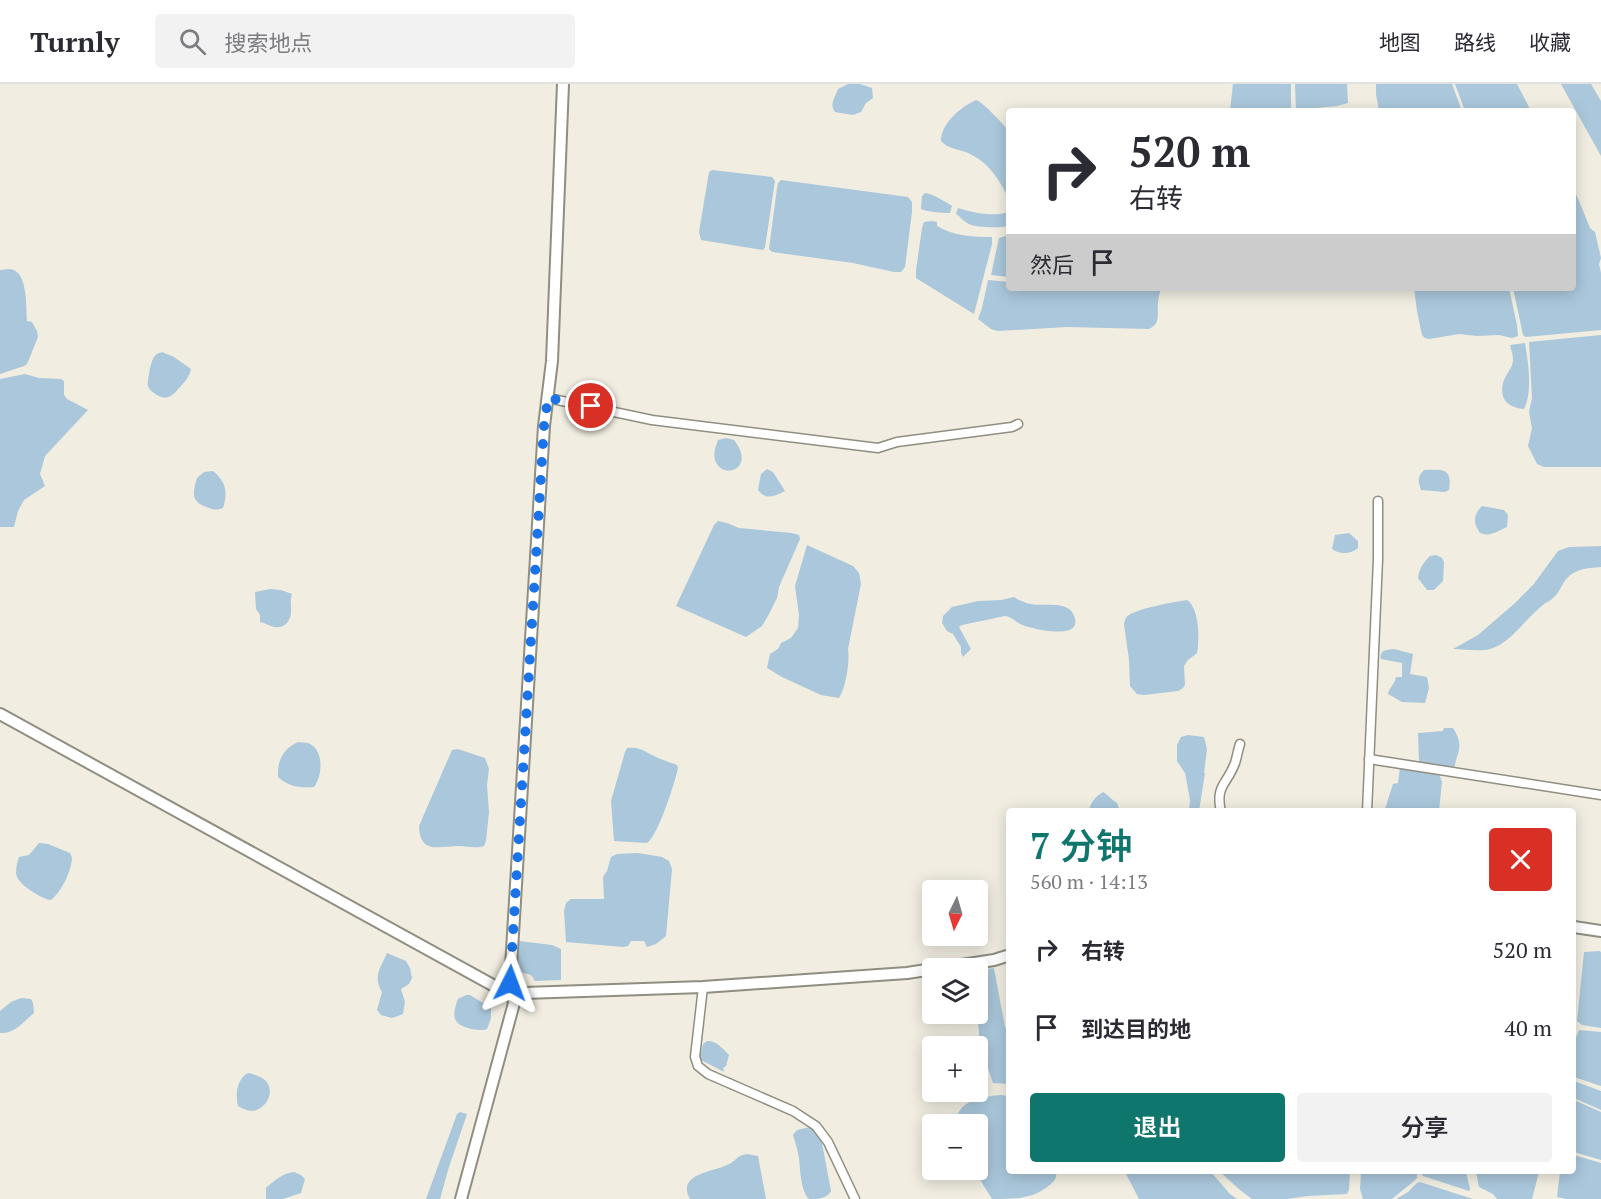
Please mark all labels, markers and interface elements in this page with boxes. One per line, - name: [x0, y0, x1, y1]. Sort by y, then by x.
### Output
- search box: [155, 14, 575, 68]
- text: Turnly: [30, 23, 119, 60]
- icon: search: [176, 25, 209, 58]
- text: 搜索地点: [224, 28, 312, 57]
- text: 地图: [1379, 28, 1421, 56]
- text: 路线: [1454, 28, 1496, 56]
- text: 收藏: [1529, 28, 1571, 56]
- text: 520 m: [1129, 123, 1250, 179]
- icon: right: [1030, 132, 1108, 210]
- text: 右转: [1129, 180, 1183, 216]
- icon: arrive: [1086, 246, 1119, 279]
- text: 然后: [1030, 250, 1074, 279]
- pin: [565, 380, 616, 431]
- icon: arrive: [574, 389, 607, 422]
- text: 7 分钟: [1030, 822, 1132, 869]
- button: close: [1489, 828, 1552, 891]
- text: 560 m · 14:13: [1030, 868, 1148, 895]
- north arrow: [922, 880, 988, 946]
- map controls: [922, 880, 988, 1180]
- icon: right: [1030, 933, 1063, 966]
- text: 520 m: [1492, 935, 1552, 964]
- text: 右转: [1081, 936, 1125, 965]
- position arrow: [478, 951, 542, 1015]
- button: layers: [922, 958, 988, 1024]
- icon: arrive: [1030, 1011, 1063, 1044]
- text: 40 m: [1504, 1013, 1552, 1042]
- text: 到达目的地: [1081, 1014, 1191, 1043]
- button: +: [922, 1036, 988, 1102]
- button: 退出: [1030, 1093, 1285, 1162]
- button: 分享: [1297, 1093, 1552, 1162]
- button: −: [922, 1114, 988, 1180]

